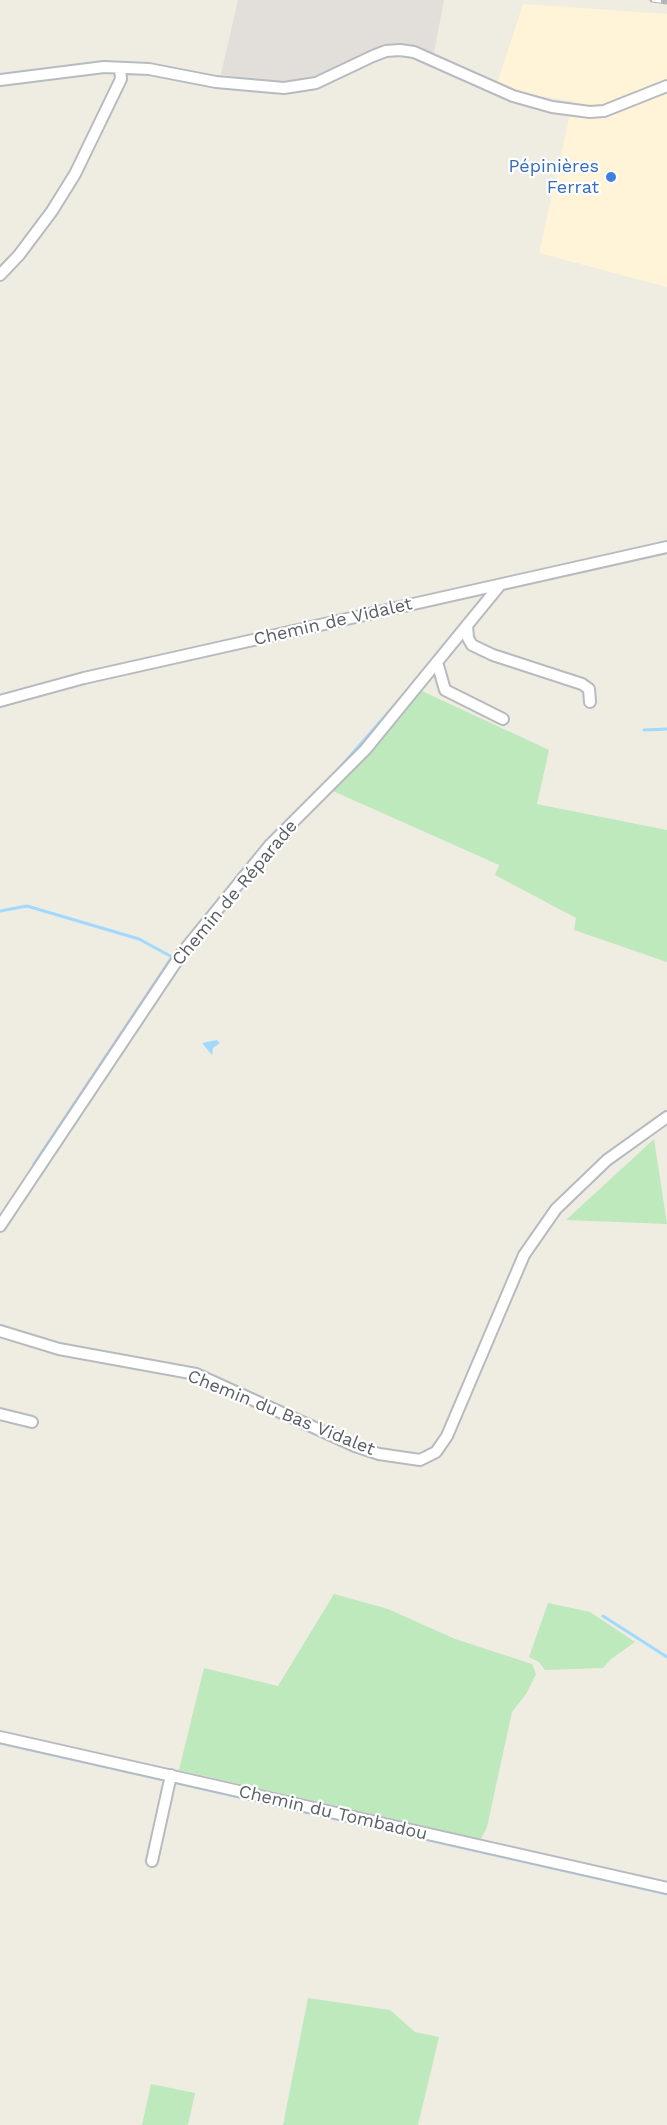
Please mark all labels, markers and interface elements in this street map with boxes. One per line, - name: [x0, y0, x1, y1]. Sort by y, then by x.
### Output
- place label: Pépinières Ferrat: [508, 156, 599, 198]
- marker: Pépinières Ferrat: [604, 170, 618, 184]
- street label: Chemin de Vidalet: [252, 593, 414, 651]
- street label: Chemin de Réparade: [168, 816, 302, 970]
- street label: Chemin du Bas Vidalet: [184, 1365, 378, 1461]
- street label: Chemin du Tombadou: [236, 1781, 430, 1845]

